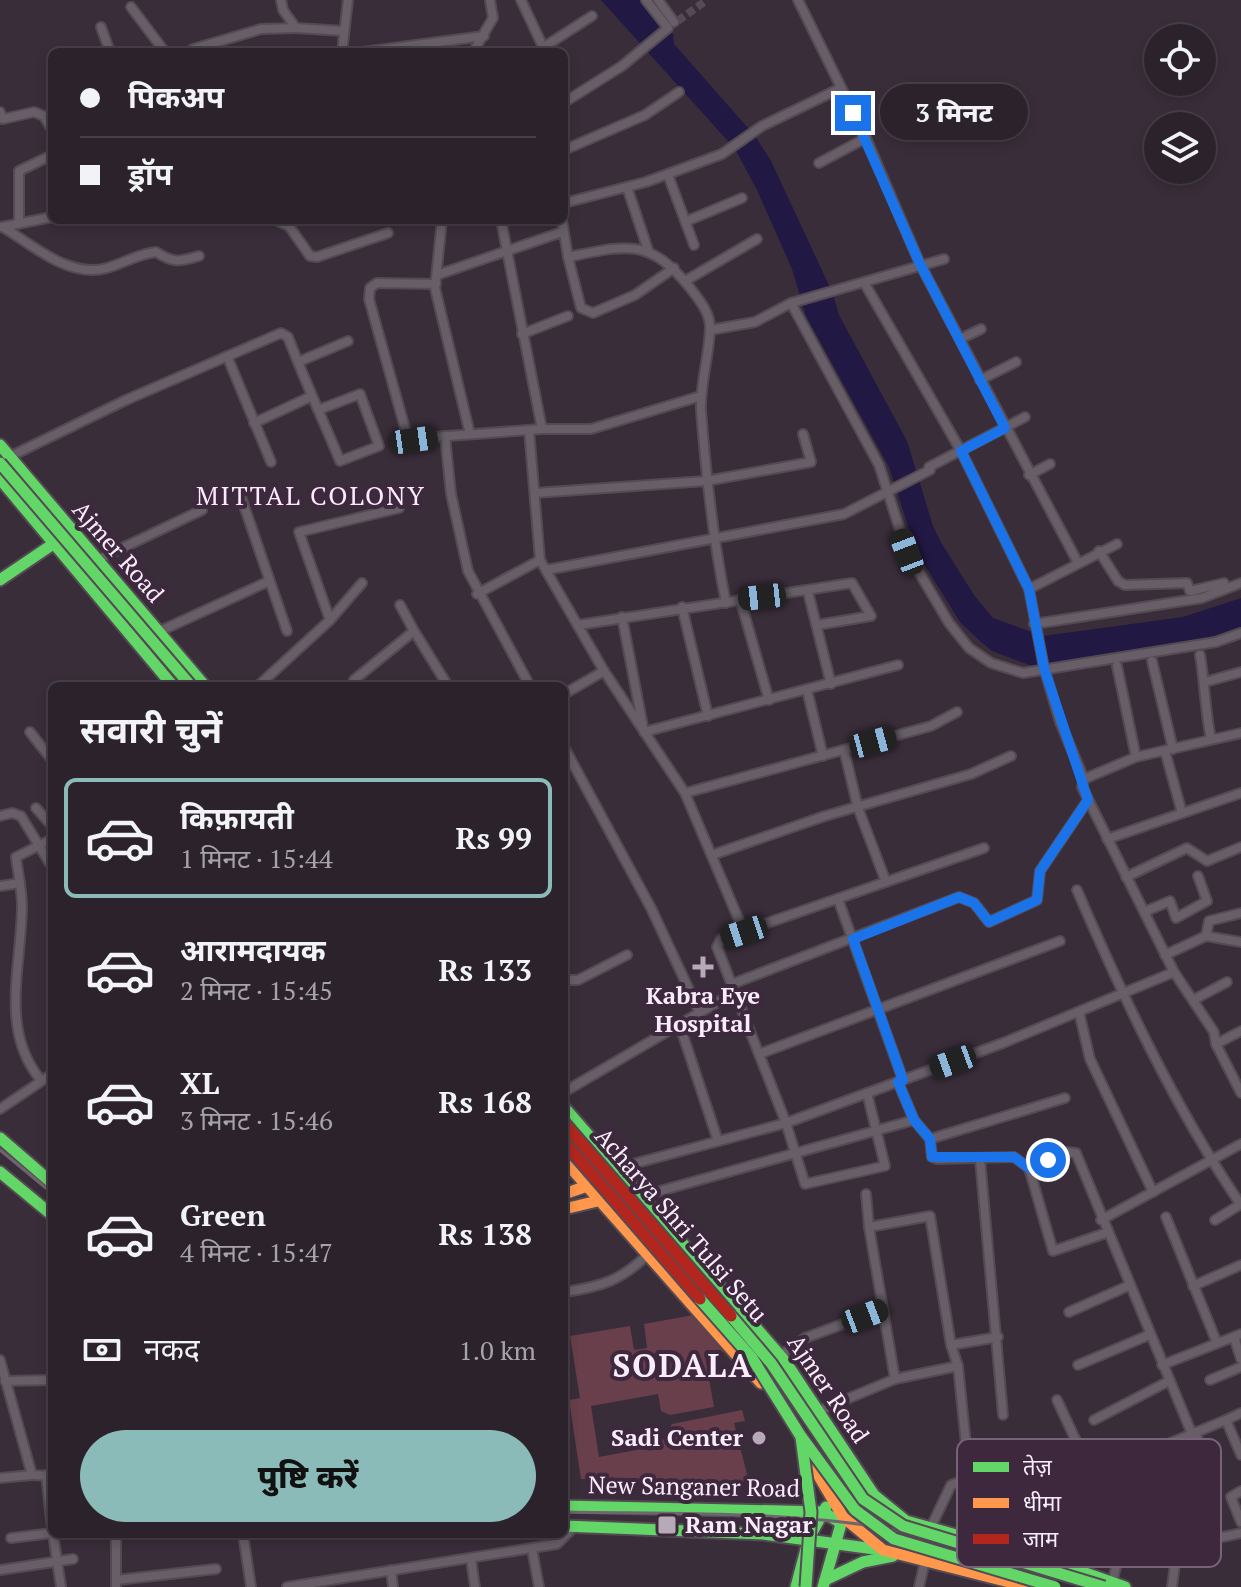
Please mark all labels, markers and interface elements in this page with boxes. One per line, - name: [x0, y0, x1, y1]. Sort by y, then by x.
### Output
- map controls: [1144, 24, 1216, 184]
- button: locate: [1144, 24, 1216, 96]
- text: पिकअप: [128, 77, 224, 117]
- callout: 3 मिनट: [881, 85, 1029, 141]
- route end: [835, 95, 871, 131]
- text: 3 मिनट: [915, 95, 993, 129]
- button: layers: [1144, 112, 1216, 184]
- text: ड्रॉप: [128, 154, 172, 194]
- car: [389, 425, 439, 455]
- district label: MITTAL COLONY: [196, 478, 426, 512]
- street label: Ajmer Road: [66, 494, 172, 609]
- car: [887, 525, 927, 579]
- car: [737, 583, 787, 611]
- text: सवारी चुनें: [80, 706, 222, 753]
- car: [847, 724, 899, 760]
- text: किफ़ायती: [180, 798, 294, 838]
- icon: car: [84, 802, 156, 874]
- text: Rs 99: [456, 818, 532, 858]
- text: 1 मिनट · 15:44: [180, 841, 333, 875]
- car: [717, 913, 771, 951]
- text: आरामदायक: [180, 930, 326, 970]
- icon: car: [84, 934, 156, 1006]
- text: Rs 133: [439, 950, 532, 990]
- marker: Kabra Eye Hospital: [692, 956, 714, 978]
- text: 2 मिनट · 15:45: [180, 973, 333, 1007]
- place label: Kabra Eye Hospital: [646, 979, 760, 1039]
- car: [926, 1043, 980, 1081]
- text: XL: [180, 1063, 219, 1103]
- icon: car: [84, 1066, 156, 1138]
- text: Rs 168: [439, 1082, 532, 1122]
- text: 3 मिनट · 15:46: [180, 1103, 333, 1137]
- street label: Acharya Shri Tulsi Setu: [588, 1120, 775, 1329]
- route start: [1030, 1142, 1066, 1178]
- text: Green: [180, 1195, 266, 1235]
- icon: car: [84, 1198, 156, 1270]
- text: Rs 138: [439, 1214, 532, 1254]
- text: 4 मिनट · 15:47: [180, 1235, 333, 1269]
- car: [838, 1296, 892, 1336]
- icon: cash: [80, 1328, 124, 1372]
- street label: Ajmer Road: [781, 1328, 877, 1449]
- text: नकद: [144, 1329, 200, 1369]
- text: 1.0 km: [459, 1333, 536, 1367]
- district label: SODALA: [612, 1344, 754, 1386]
- place label: Sadi Center: [611, 1421, 744, 1453]
- marker: Sadi Center: [750, 1429, 768, 1447]
- button: पुष्टि करें: [80, 1430, 536, 1522]
- legend: [957, 1439, 1221, 1567]
- text: तेज़: [1023, 1452, 1053, 1481]
- street label: New Sanganer Road: [588, 1468, 800, 1504]
- text: धीमा: [1023, 1488, 1061, 1517]
- place label: Ram Nagar: [685, 1508, 813, 1540]
- marker: Ram Nagar: [656, 1514, 678, 1536]
- text: जाम: [1023, 1524, 1059, 1553]

